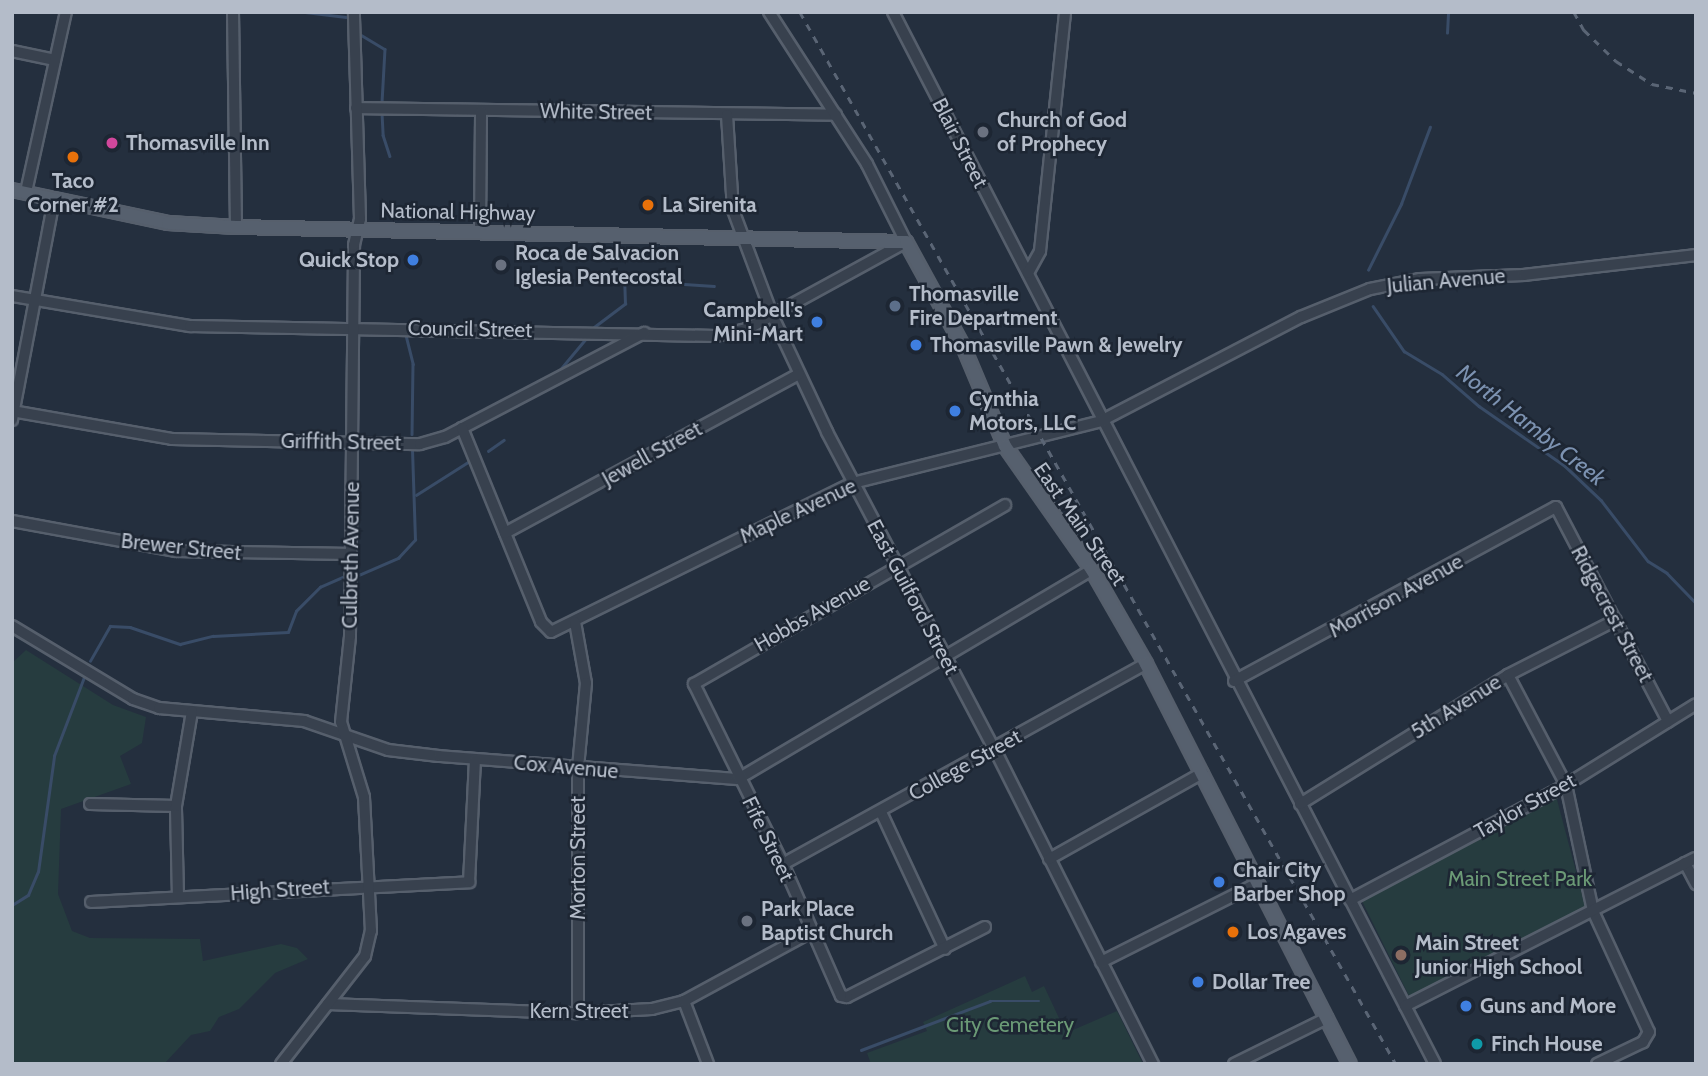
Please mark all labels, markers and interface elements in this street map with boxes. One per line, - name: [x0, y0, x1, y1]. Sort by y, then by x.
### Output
- street label: Blair Street: [927, 94, 993, 192]
- street label: White Street: [540, 98, 652, 126]
- place label: Church of God of Prophecy: [997, 107, 1127, 157]
- marker: Church of God of Prophecy: [975, 124, 991, 140]
- place label: Thomasville Inn: [126, 130, 270, 156]
- marker: Thomasville Inn: [104, 135, 120, 151]
- marker: Taco Corner #2: [65, 149, 81, 165]
- place label: Taco Corner #2: [27, 168, 119, 218]
- place label: La Sirenita: [662, 192, 757, 218]
- marker: La Sirenita: [640, 197, 656, 213]
- street label: National Highway: [380, 198, 536, 226]
- place label: Roca de Salvacion Iglesia Pentecostal: [515, 240, 683, 290]
- place label: Quick Stop: [299, 247, 399, 273]
- marker: Quick Stop: [405, 252, 421, 268]
- marker: Roca de Salvacion Iglesia Pentecostal: [493, 257, 509, 273]
- street label: Julian Avenue: [1386, 263, 1506, 299]
- place label: Thomasville Fire Department: [909, 281, 1057, 331]
- place label: Campbell's Mini-Mart: [703, 297, 803, 347]
- marker: Thomasville Fire Department: [887, 298, 903, 314]
- marker: Campbell's Mini-Mart: [809, 314, 825, 330]
- street label: Council Street: [408, 315, 532, 343]
- place label: Thomasville Pawn & Jewelry: [930, 332, 1183, 358]
- marker: Thomasville Pawn & Jewelry: [908, 337, 924, 353]
- water label: North Hamby Creek: [1451, 358, 1611, 492]
- place label: Cynthia Motors, LLC: [969, 386, 1076, 436]
- marker: Cynthia Motors, LLC: [947, 403, 963, 419]
- street label: Jewell Street: [598, 416, 706, 492]
- street label: Griffith Street: [280, 428, 402, 456]
- street label: East Main Street: [1028, 458, 1132, 590]
- street label: Maple Avenue: [736, 473, 860, 549]
- street label: Culbreth Avenue: [337, 481, 365, 629]
- street label: East Guilford Street: [862, 515, 964, 679]
- street label: Brewer Street: [120, 528, 242, 566]
- street label: Ridgecrest Street: [1565, 541, 1659, 687]
- street label: Morrison Avenue: [1325, 549, 1467, 643]
- street label: Hobbs Avenue: [750, 571, 874, 657]
- street label: 5th Avenue: [1406, 670, 1506, 744]
- street label: College Street: [904, 724, 1026, 806]
- street label: Cox Avenue: [513, 750, 619, 784]
- street label: Taylor Street: [1470, 768, 1580, 844]
- street label: Fife Street: [737, 792, 799, 886]
- street label: Morton Street: [565, 796, 591, 920]
- place label: Chair City Barber Shop: [1233, 857, 1346, 907]
- park label: Main Street Park: [1448, 866, 1592, 892]
- street label: High Street: [229, 874, 331, 906]
- marker: Chair City Barber Shop: [1211, 874, 1227, 890]
- place label: Park Place Baptist Church: [761, 896, 893, 946]
- marker: Park Place Baptist Church: [739, 913, 755, 929]
- place label: Los Agaves: [1247, 919, 1346, 945]
- marker: Los Agaves: [1225, 924, 1241, 940]
- place label: Main Street Junior High School: [1415, 930, 1582, 980]
- marker: Main Street Junior High School: [1393, 947, 1409, 963]
- place label: Dollar Tree: [1212, 969, 1310, 995]
- marker: Dollar Tree: [1190, 974, 1206, 990]
- place label: Guns and More: [1480, 993, 1616, 1019]
- street label: Kern Street: [530, 998, 628, 1024]
- marker: Guns and More: [1458, 998, 1474, 1014]
- park label: City Cemetery: [946, 1012, 1074, 1038]
- place label: Finch House: [1491, 1031, 1603, 1057]
- marker: Finch House: [1469, 1036, 1485, 1052]

